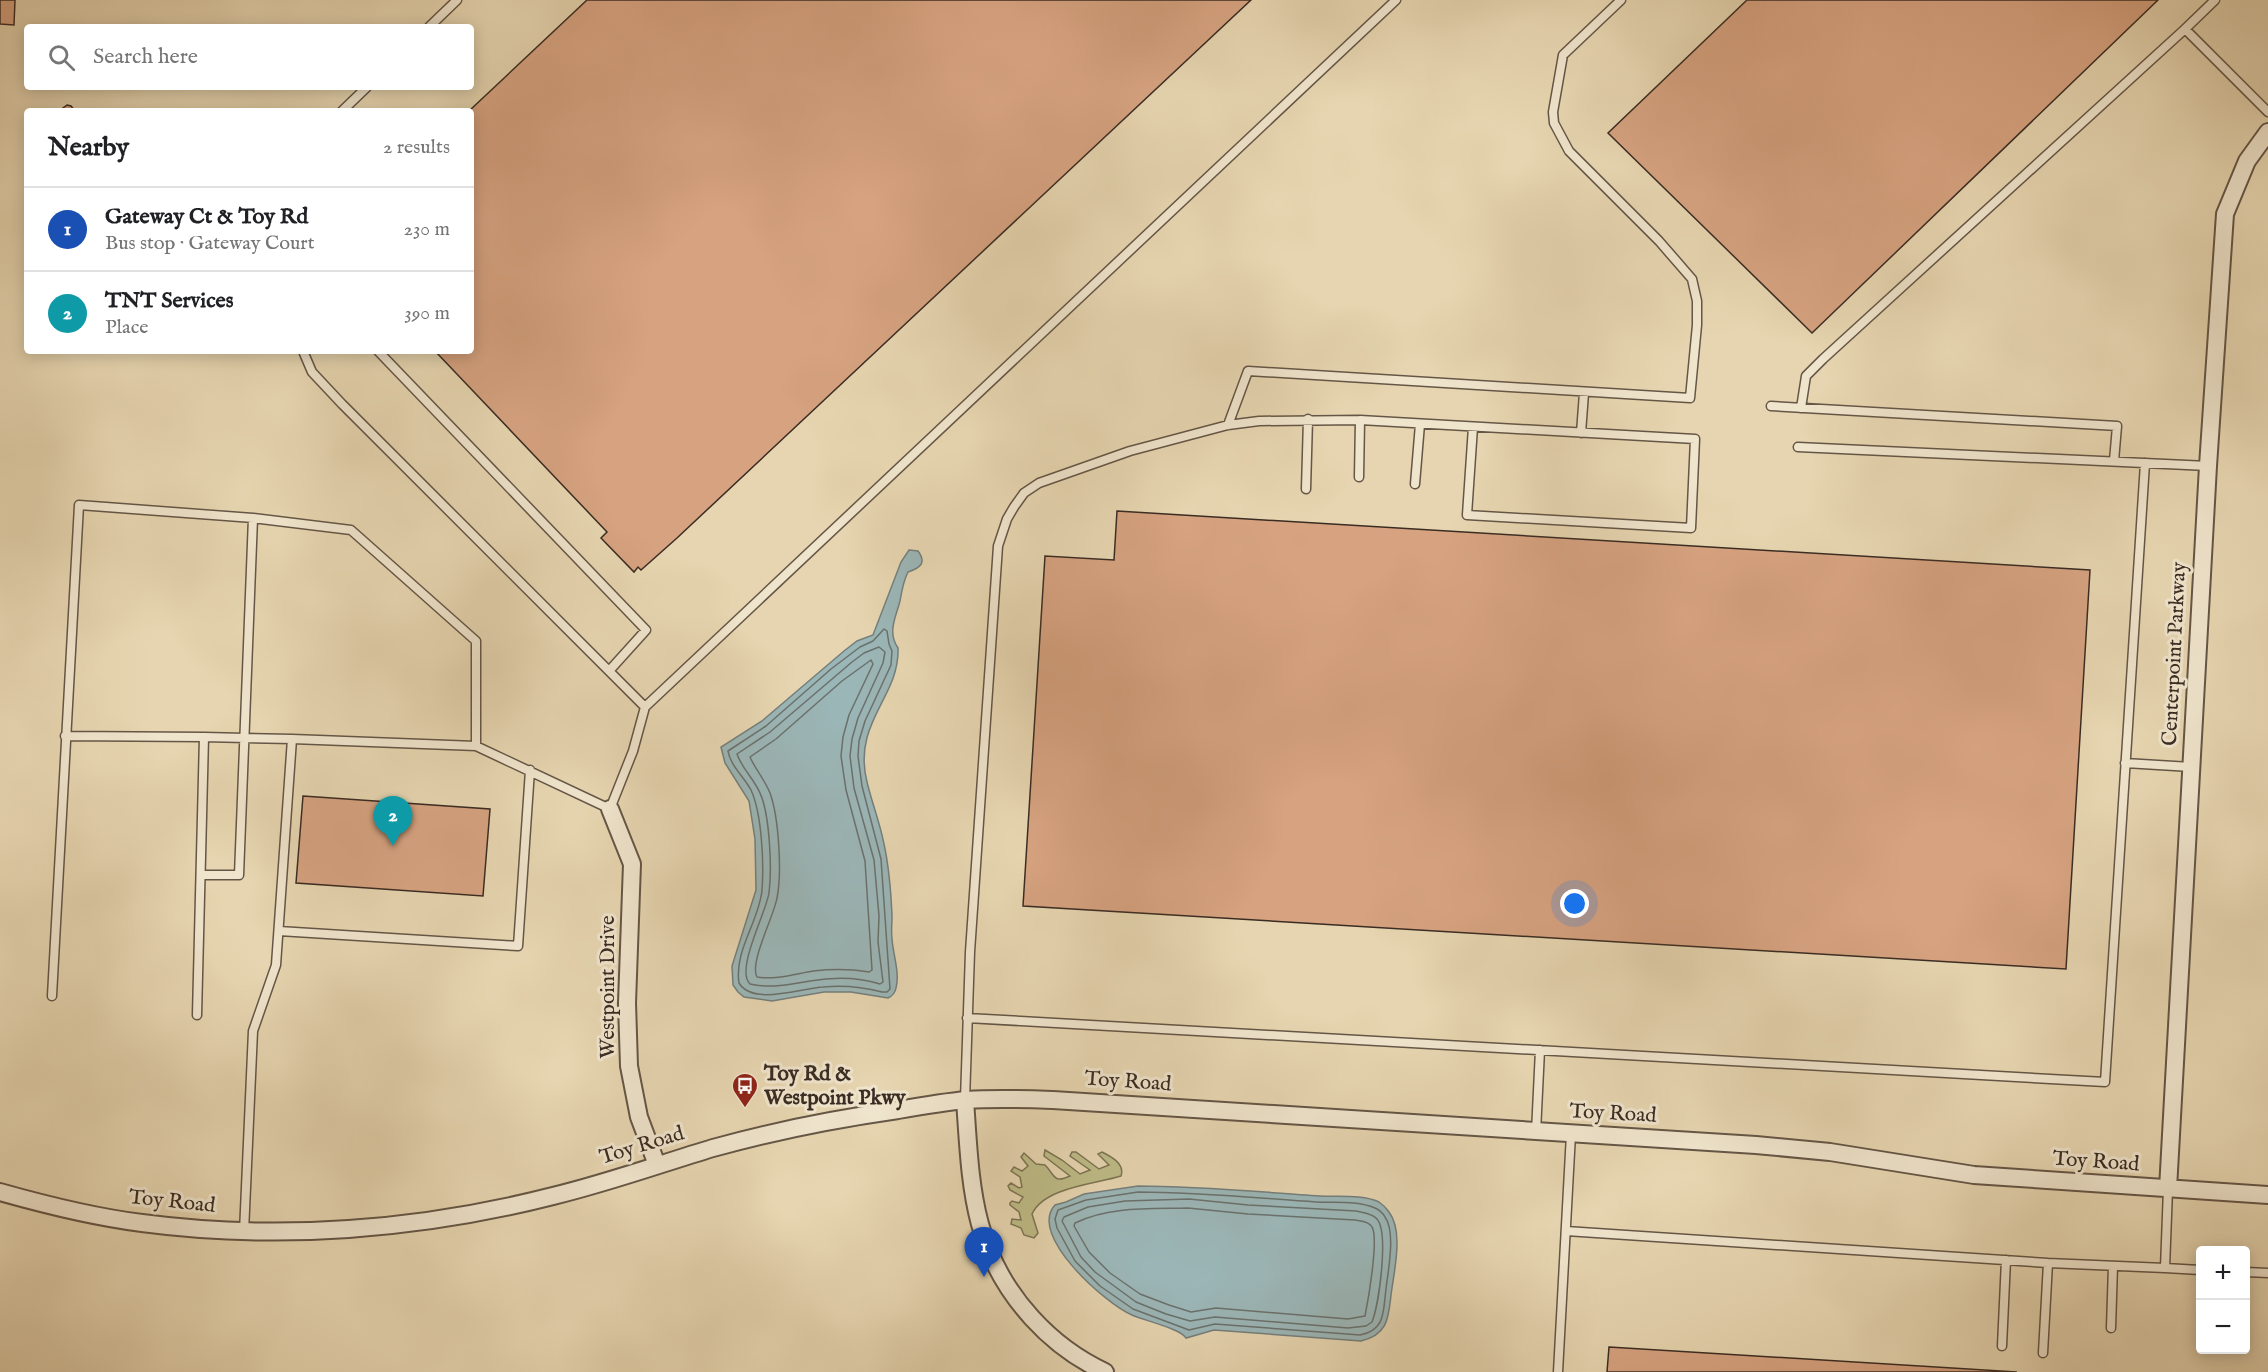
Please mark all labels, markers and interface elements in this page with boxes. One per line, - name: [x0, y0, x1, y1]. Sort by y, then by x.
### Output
- search box: [24, 24, 474, 90]
- icon: search: [45, 41, 78, 74]
- text: Search here: [93, 43, 198, 71]
- text: Nearby: [48, 131, 129, 164]
- text: 2 results: [383, 135, 450, 160]
- text: Gateway Ct & Toy Rd: [105, 203, 308, 231]
- text: 1: [64, 217, 71, 242]
- text: 230 m: [404, 217, 450, 242]
- text: Bus stop · Gateway Court: [105, 231, 315, 256]
- text: TNT Services: [105, 287, 233, 315]
- text: 2: [63, 301, 72, 326]
- text: 390 m: [404, 301, 450, 326]
- text: Place: [105, 315, 148, 340]
- street label: Centerpoint Parkway: [2157, 561, 2193, 747]
- pin: 2: [374, 796, 412, 846]
- your location: [1560, 889, 1589, 918]
- street label: Westpoint Drive: [595, 915, 622, 1059]
- place label: Toy Rd & Westpoint Pkwy: [763, 1061, 906, 1112]
- street label: Toy Road: [1084, 1066, 1173, 1099]
- bus stop icon: Toy Rd & Westpoint Pkwy: [730, 1071, 760, 1109]
- street label: Toy Road: [1569, 1098, 1658, 1130]
- street label: Toy Road: [596, 1120, 688, 1172]
- street label: Toy Road: [2052, 1146, 2141, 1179]
- street label: Toy Road: [127, 1184, 217, 1220]
- pin: 1: [964, 1228, 1004, 1277]
- map controls: [2196, 1246, 2250, 1354]
- button: +: [2196, 1246, 2250, 1300]
- button: −: [2196, 1300, 2250, 1354]

